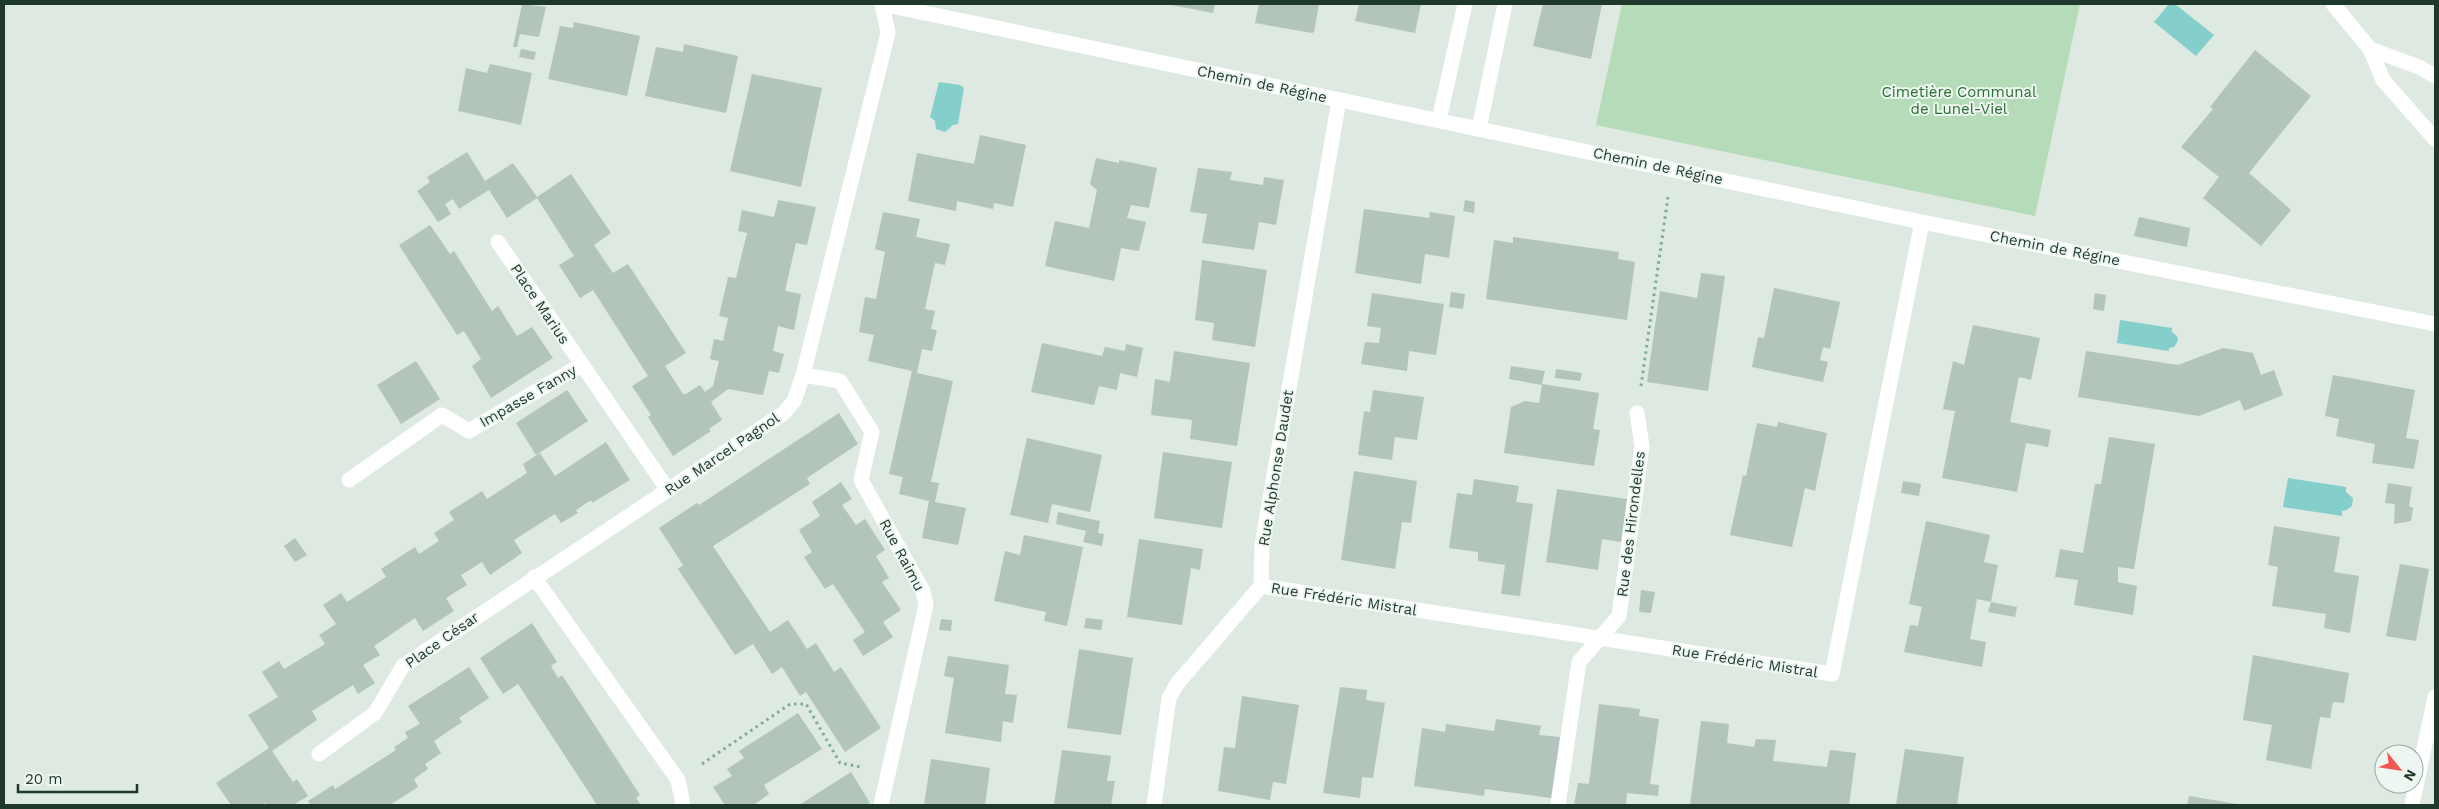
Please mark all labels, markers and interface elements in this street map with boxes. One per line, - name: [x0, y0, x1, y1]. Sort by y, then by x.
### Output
- street label: Chemin de Régine: [1195, 61, 1329, 107]
- park label: Cimetière Communal de Lunel-Viel: [1881, 83, 2037, 118]
- street label: Chemin de Régine: [1591, 143, 1725, 189]
- street label: Chemin de Régine: [1988, 227, 2122, 269]
- street label: Place Marius: [507, 260, 573, 348]
- street label: Impasse Fanny: [476, 361, 580, 431]
- street label: Rue Alphonse Daudet: [1255, 388, 1297, 547]
- street label: Rue Marcel Pagnol: [661, 409, 783, 499]
- street label: Rue des Hirondelles: [1613, 450, 1649, 598]
- street label: Rue Raimu: [876, 516, 928, 594]
- street label: Rue Frédéric Mistral: [1270, 579, 1419, 619]
- street label: Place César: [402, 608, 482, 672]
- street label: Rue Frédéric Mistral: [1671, 641, 1820, 681]
- north arrow: [2374, 744, 2424, 794]
- scale bar: [18, 762, 136, 794]
- text: N: [2401, 767, 2420, 784]
- text: 20 m: [25, 770, 63, 788]

